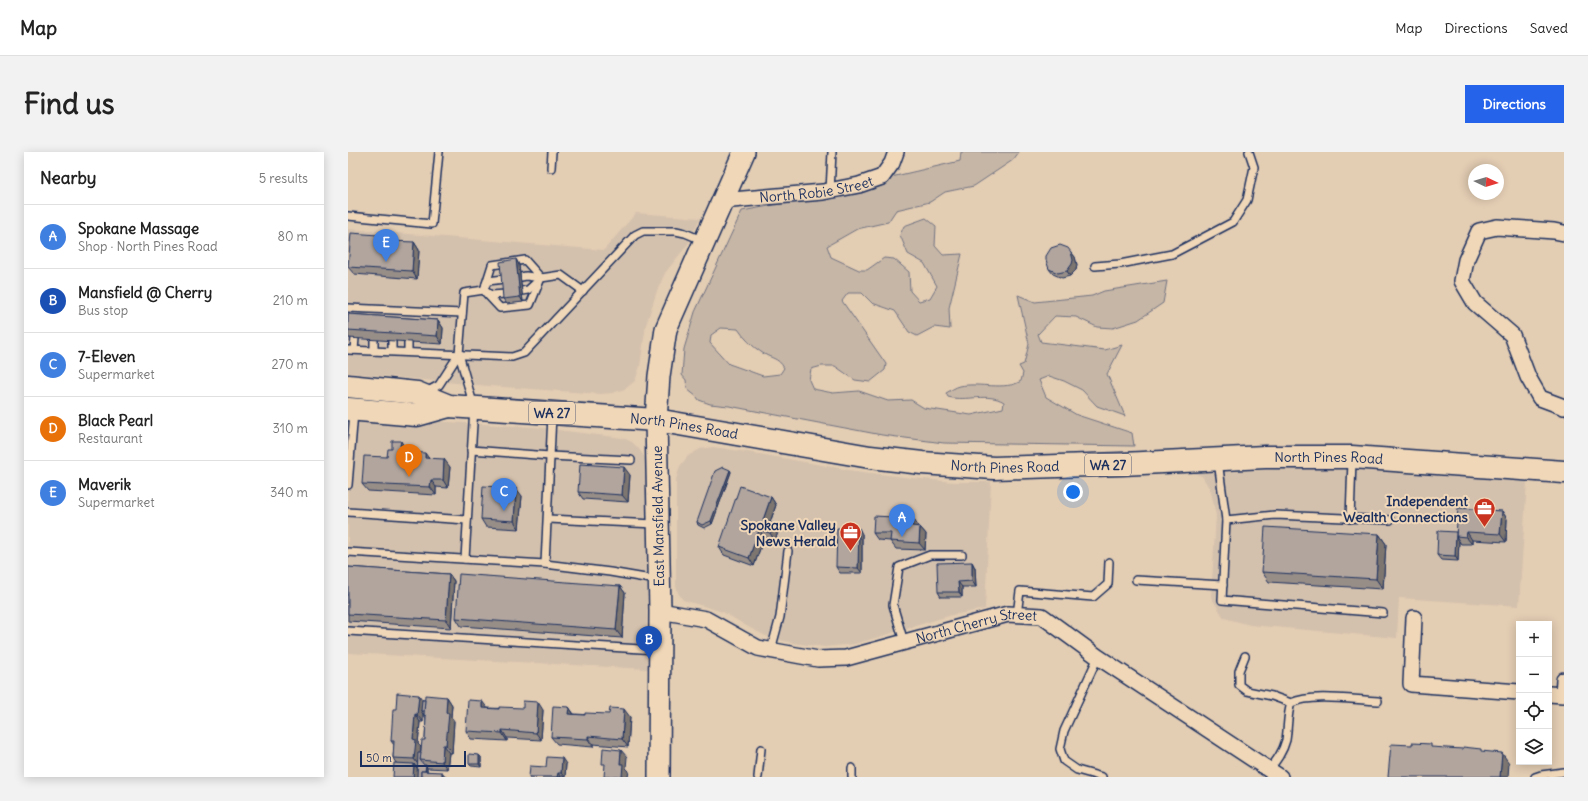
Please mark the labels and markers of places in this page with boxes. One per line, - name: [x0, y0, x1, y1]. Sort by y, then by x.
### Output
- pin: E: [373, 229, 399, 262]
- pin: D: [396, 444, 422, 477]
- pin: C: [491, 478, 517, 511]
- place label: Independent Wealth Connections: [1343, 492, 1469, 526]
- office icon: Independent Wealth Connections: [1471, 496, 1497, 529]
- pin: A: [889, 504, 915, 537]
- place label: Spokane Valley News Herald: [740, 516, 837, 550]
- office icon: Spokane Valley News Herald: [838, 520, 864, 553]
- pin: B: [636, 626, 662, 659]

